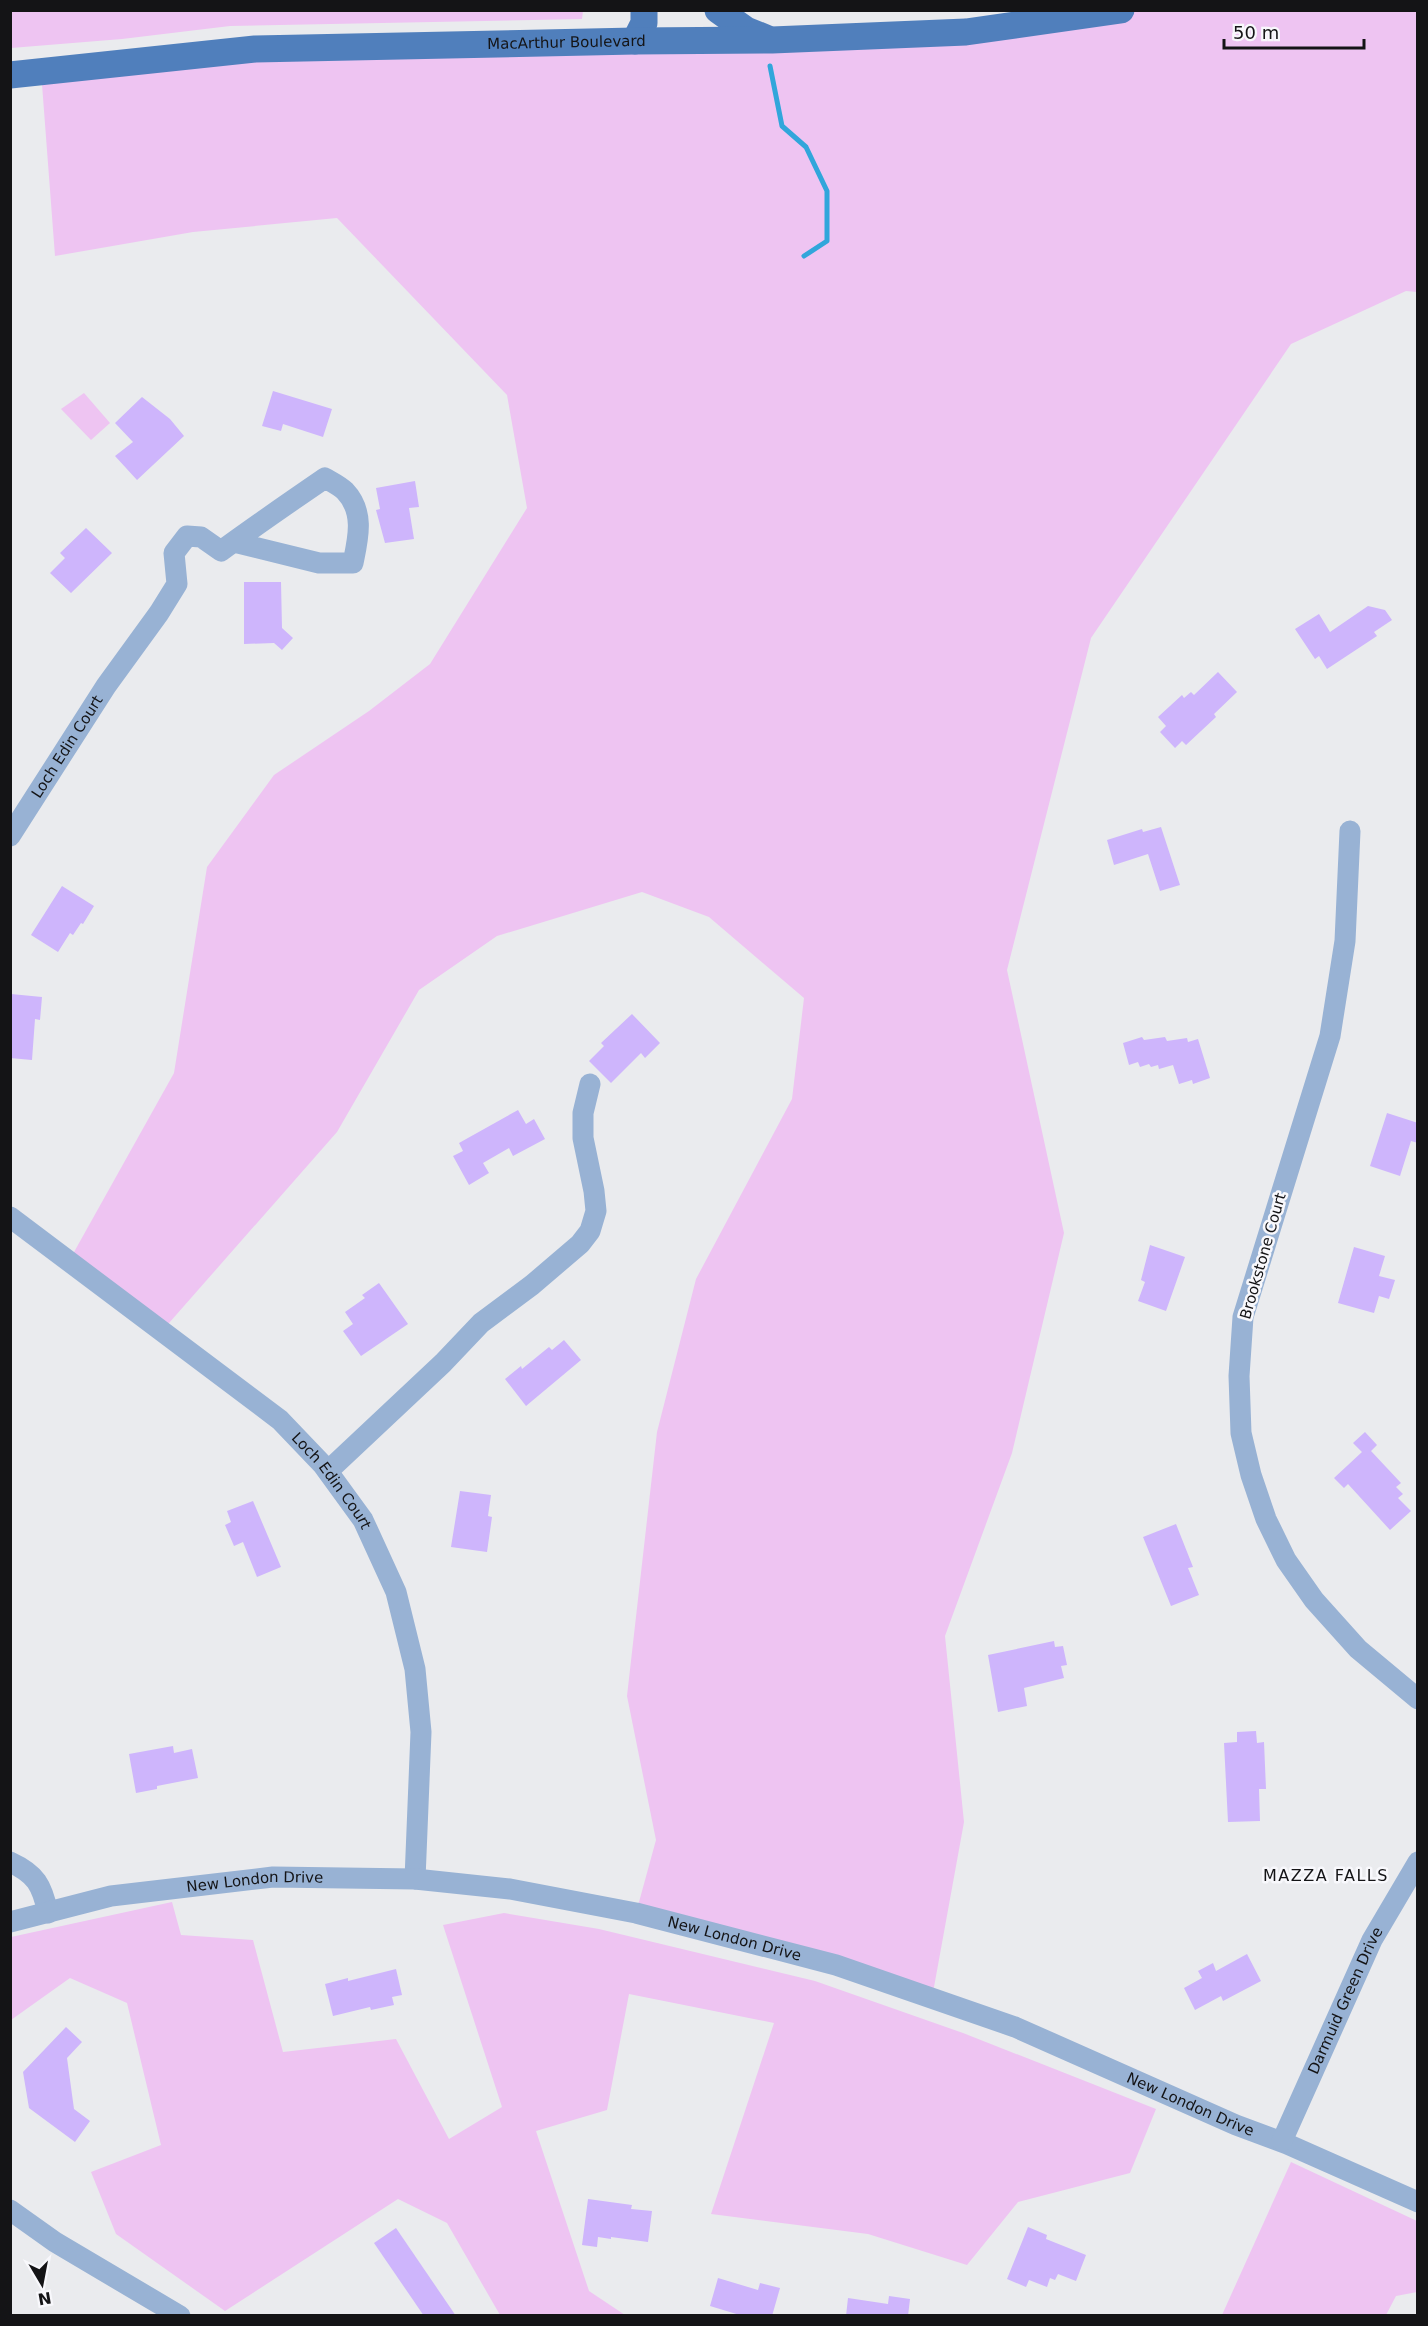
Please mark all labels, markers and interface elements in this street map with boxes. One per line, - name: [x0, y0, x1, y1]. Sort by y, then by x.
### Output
- scale bar: [1224, 12, 1364, 50]
- text: 50 m: [1233, 22, 1279, 43]
- street label: MacArthur Boulevard: [487, 32, 646, 53]
- street label: Loch Edin Court: [28, 692, 107, 802]
- street label: Brookstone Court: [1236, 1191, 1290, 1321]
- street label: Loch Edin Court: [288, 1429, 375, 1532]
- district label: MAZZA FALLS: [1263, 1866, 1389, 1885]
- street label: New London Drive: [185, 1868, 323, 1896]
- street label: New London Drive: [666, 1913, 803, 1965]
- street label: Darmuid Green Drive: [1304, 1924, 1387, 2077]
- street label: New London Drive: [1124, 2069, 1257, 2140]
- north arrow: [12, 2254, 72, 2314]
- text: N: [36, 2288, 53, 2309]

